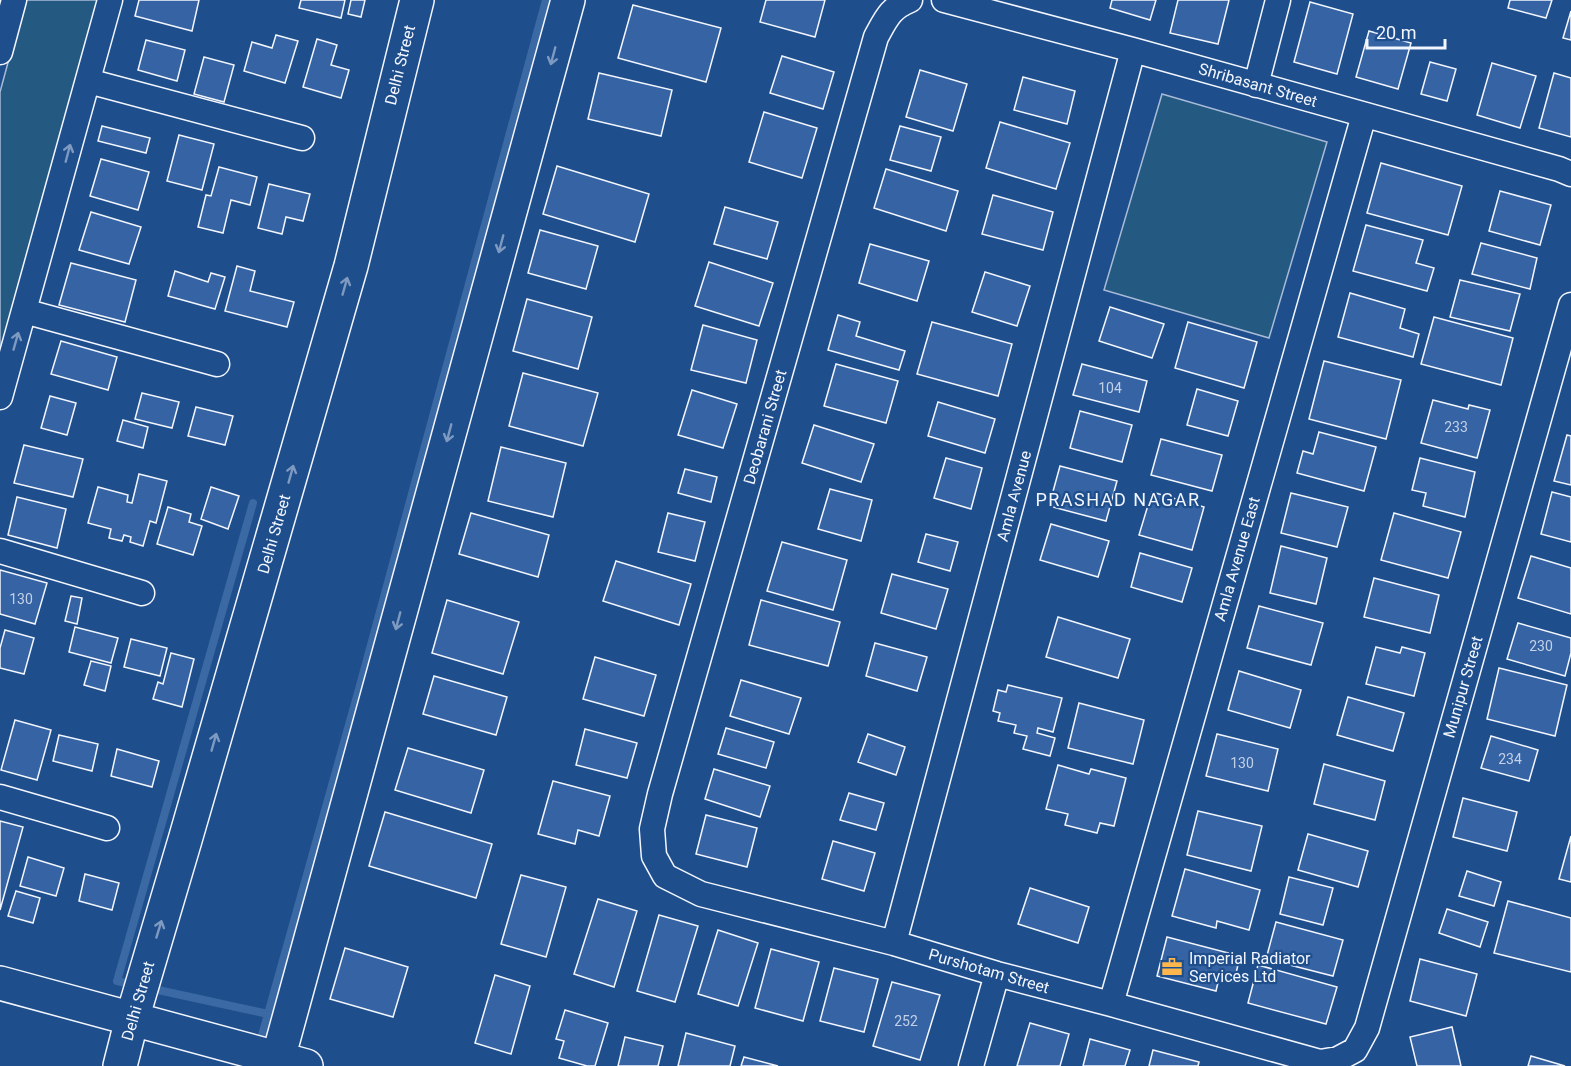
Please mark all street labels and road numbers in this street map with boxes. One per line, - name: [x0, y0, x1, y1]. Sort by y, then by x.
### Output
- street label: Delhi Street: [381, 23, 419, 107]
- street label: Shribasant Street: [1196, 59, 1320, 111]
- street label: Deobarani Street: [740, 367, 790, 487]
- street label: Amla Avenue: [993, 448, 1035, 544]
- street label: Delhi Street: [254, 492, 294, 576]
- street label: Amla Avenue East: [1210, 495, 1264, 623]
- street label: Munipur Street: [1439, 634, 1487, 740]
- street label: Purshotam Street: [926, 945, 1052, 997]
- street label: Delhi Street: [118, 959, 158, 1043]

